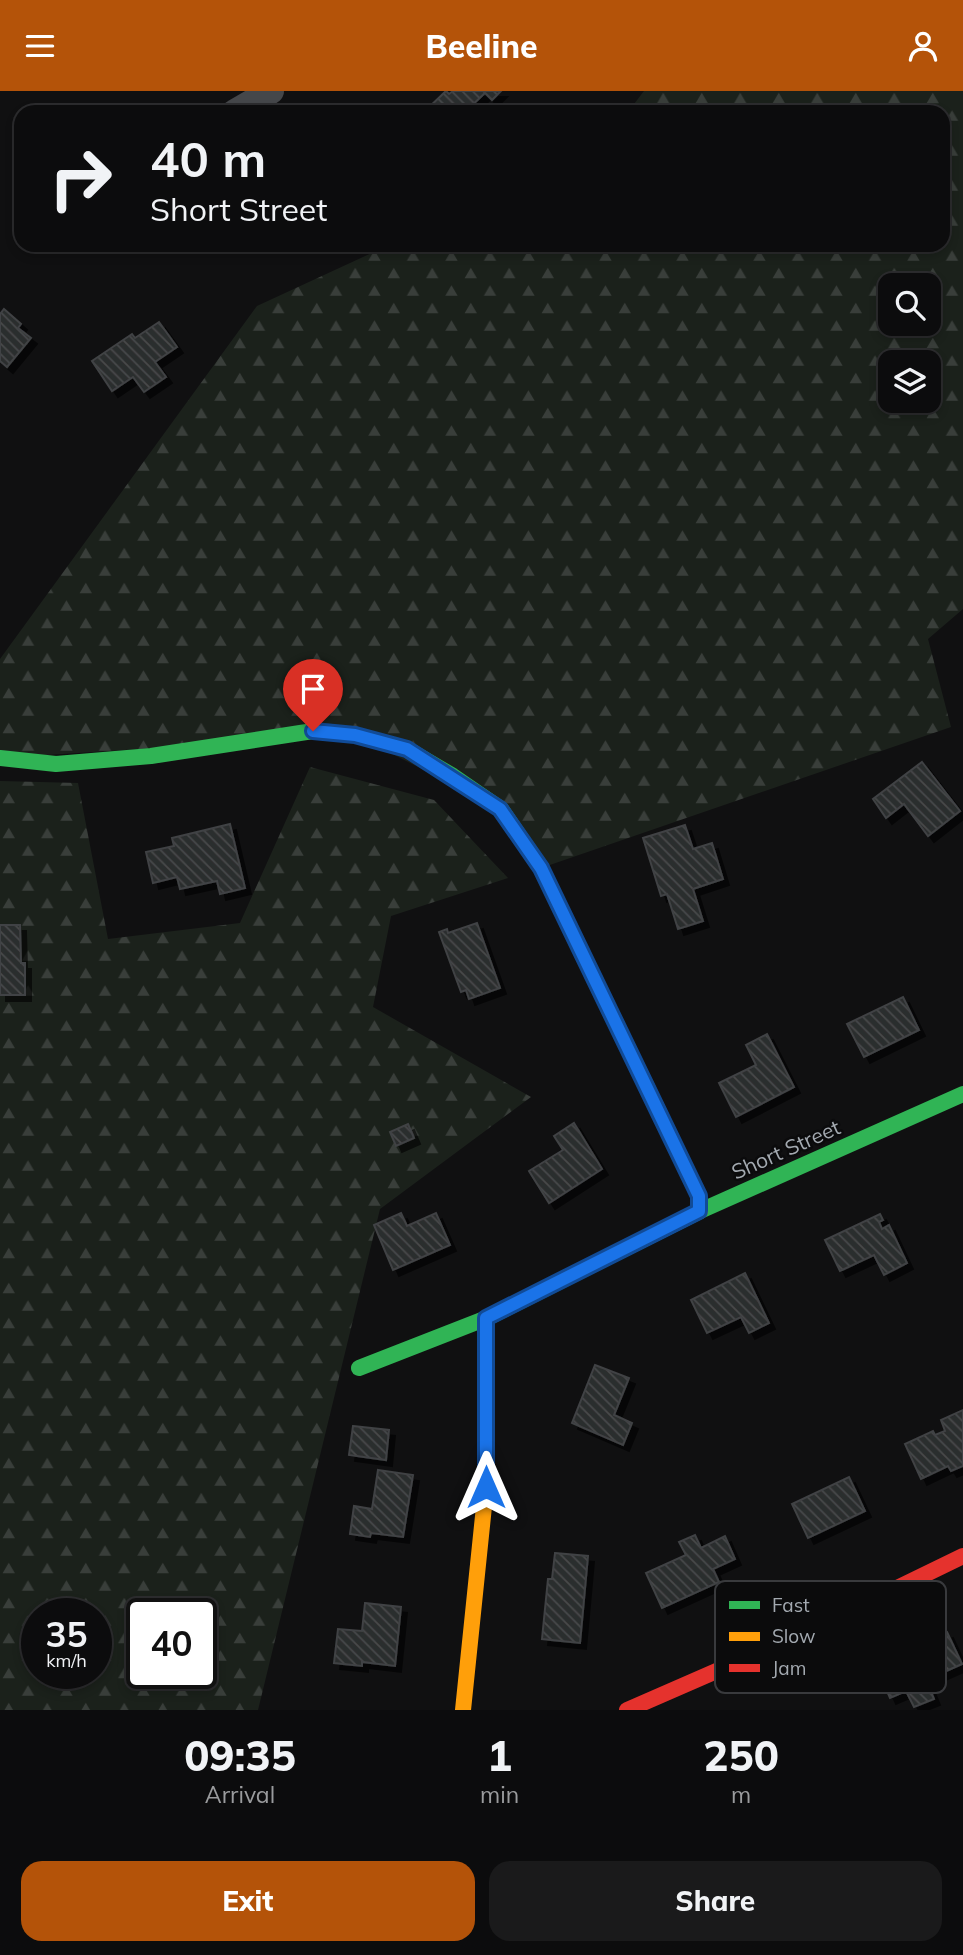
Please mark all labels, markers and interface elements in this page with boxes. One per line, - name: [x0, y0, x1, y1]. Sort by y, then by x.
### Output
- text: Beeline: [425, 26, 538, 66]
- icon: menu: [21, 27, 59, 65]
- icon: person: [904, 27, 942, 65]
- text: 40 m: [150, 128, 266, 189]
- icon: right: [35, 133, 126, 224]
- text: Short Street: [150, 189, 327, 229]
- map controls: [878, 273, 941, 413]
- button: search: [878, 273, 941, 336]
- button: layers: [878, 350, 941, 413]
- pin: [283, 659, 343, 731]
- icon: arrive: [294, 670, 332, 708]
- street label: Short Street: [727, 1114, 844, 1185]
- position arrow: [449, 1450, 523, 1524]
- legend: [715, 1581, 946, 1693]
- text: Fast: [772, 1593, 810, 1617]
- speed limit sign: 40: [126, 1598, 217, 1689]
- text: 35: [45, 1612, 88, 1656]
- text: Slow: [772, 1624, 816, 1648]
- text: km/h: [46, 1649, 87, 1672]
- text: Jam: [772, 1656, 806, 1680]
- text: 09:35: [184, 1729, 296, 1782]
- text: 1: [487, 1729, 512, 1782]
- text: 250: [703, 1729, 779, 1782]
- text: Arrival: [205, 1780, 275, 1809]
- text: min: [480, 1780, 519, 1809]
- text: m: [731, 1780, 751, 1809]
- button: Exit: [21, 1861, 475, 1941]
- button: Share: [489, 1861, 942, 1941]

